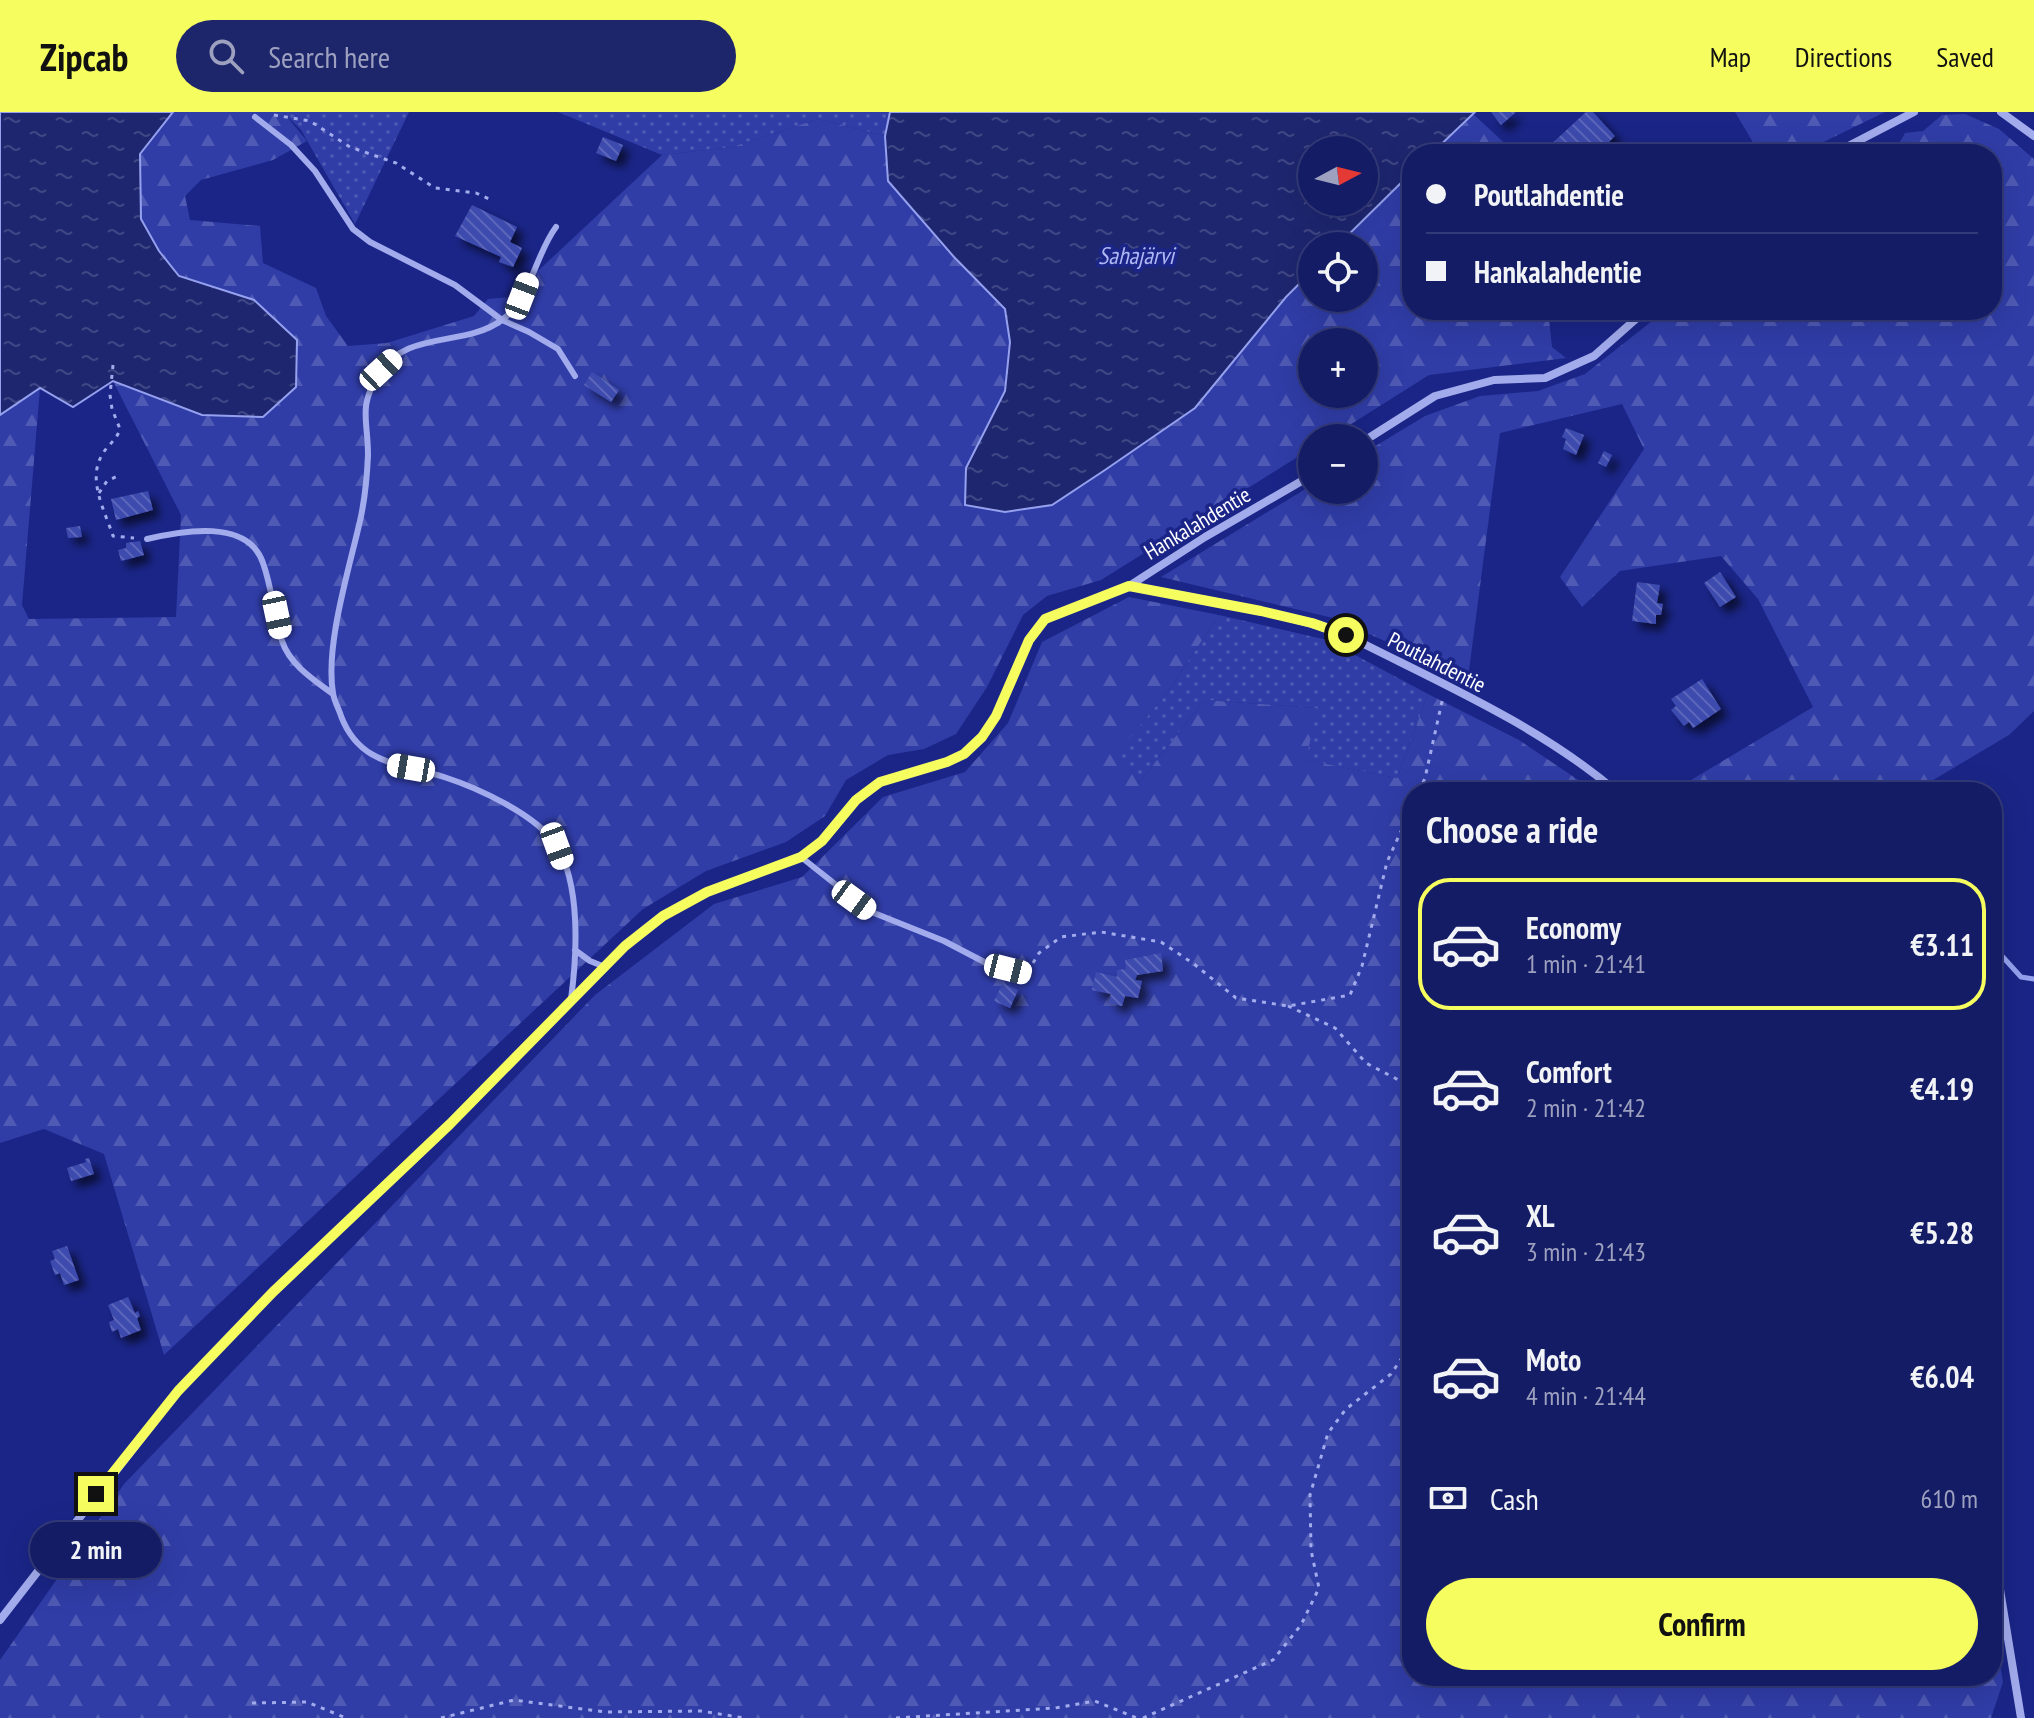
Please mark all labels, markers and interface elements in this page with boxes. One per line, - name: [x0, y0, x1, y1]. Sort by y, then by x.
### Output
- search box: [176, 20, 736, 92]
- text: Zipcab: [40, 32, 128, 81]
- icon: search: [204, 34, 248, 78]
- text: Search here: [268, 37, 390, 76]
- text: Map: [1710, 38, 1751, 75]
- text: Directions: [1795, 38, 1892, 75]
- text: Saved: [1936, 38, 1994, 75]
- north arrow: [1298, 136, 1378, 216]
- map controls: [1298, 136, 1378, 504]
- text: Poutlahdentie: [1474, 175, 1624, 214]
- button: locate: [1298, 232, 1378, 312]
- water label: Sahajärvi: [1098, 240, 1177, 271]
- text: Hankalahdentie: [1474, 252, 1642, 291]
- car: [502, 269, 542, 323]
- button: +: [1298, 328, 1378, 408]
- car: [355, 345, 407, 395]
- button: −: [1298, 424, 1378, 504]
- street label: Hankalahdentie: [1139, 480, 1255, 566]
- car: [260, 589, 294, 641]
- route start: [1328, 617, 1364, 653]
- street label: Poutlahdentie: [1383, 625, 1491, 699]
- car: [385, 752, 437, 784]
- text: Choose a ride: [1426, 806, 1598, 853]
- car: [538, 819, 576, 873]
- car: [828, 876, 880, 924]
- icon: car: [1430, 908, 1502, 980]
- text: Economy: [1526, 908, 1621, 947]
- text: €3.11: [1910, 925, 1974, 964]
- text: 1 min · 21:41: [1526, 947, 1646, 980]
- car: [982, 952, 1034, 986]
- icon: car: [1430, 1052, 1502, 1124]
- text: Comfort: [1526, 1052, 1612, 1091]
- text: €4.19: [1910, 1069, 1974, 1108]
- text: 2 min · 21:42: [1526, 1091, 1646, 1124]
- icon: car: [1430, 1196, 1502, 1268]
- text: XL: [1526, 1196, 1555, 1235]
- text: €5.28: [1910, 1213, 1974, 1252]
- text: 3 min · 21:43: [1526, 1235, 1646, 1268]
- icon: car: [1430, 1340, 1502, 1412]
- text: Moto: [1526, 1340, 1581, 1379]
- text: €6.04: [1910, 1357, 1974, 1396]
- text: 4 min · 21:44: [1526, 1379, 1646, 1412]
- route end: [78, 1476, 114, 1512]
- icon: cash: [1426, 1476, 1470, 1520]
- text: Cash: [1490, 1479, 1539, 1518]
- text: 610 m: [1920, 1482, 1978, 1515]
- callout: 2 min: [30, 1522, 162, 1578]
- text: 2 min: [70, 1533, 122, 1566]
- button: Confirm: [1426, 1578, 1978, 1670]

